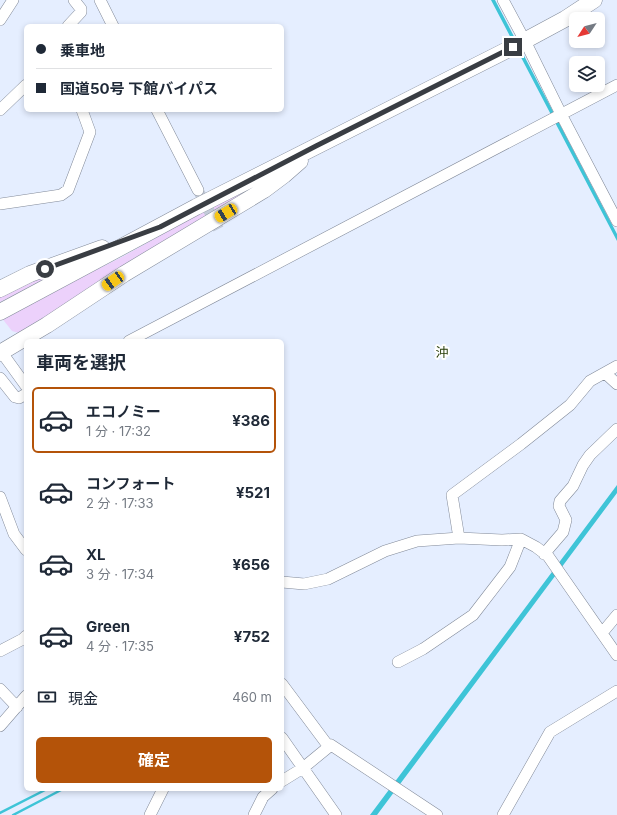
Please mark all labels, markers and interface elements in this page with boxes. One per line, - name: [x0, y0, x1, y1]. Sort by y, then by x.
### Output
- north arrow: [569, 12, 605, 48]
- map controls: [569, 12, 605, 92]
- route end: [504, 38, 522, 56]
- text: 乗車地: [60, 41, 105, 60]
- button: layers: [569, 56, 605, 92]
- text: 国道50号 下館バイパス: [60, 79, 218, 98]
- car: [213, 202, 239, 224]
- route start: [36, 260, 54, 278]
- car: [100, 269, 126, 293]
- district label: 沖: [435, 344, 449, 360]
- text: 車両を選択: [36, 352, 126, 373]
- icon: car: [38, 402, 74, 438]
- text: エコノミー: [86, 402, 161, 421]
- text: ¥386: [232, 411, 270, 430]
- text: 1 分 · 17:32: [86, 423, 151, 439]
- icon: car: [38, 474, 74, 510]
- text: コンフォート: [86, 474, 176, 493]
- text: ¥521: [236, 483, 270, 502]
- text: 2 分 · 17:33: [86, 495, 154, 511]
- text: XL: [86, 545, 106, 564]
- icon: car: [38, 546, 74, 582]
- text: ¥656: [232, 555, 270, 574]
- text: 3 分 · 17:34: [86, 566, 154, 582]
- text: Green: [86, 617, 130, 636]
- icon: car: [38, 618, 74, 654]
- text: ¥752: [234, 627, 270, 646]
- text: 4 分 · 17:35: [86, 638, 154, 654]
- icon: cash: [36, 686, 58, 708]
- text: 現金: [68, 689, 98, 708]
- text: 460 m: [232, 689, 272, 705]
- button: 確定: [36, 737, 272, 783]

